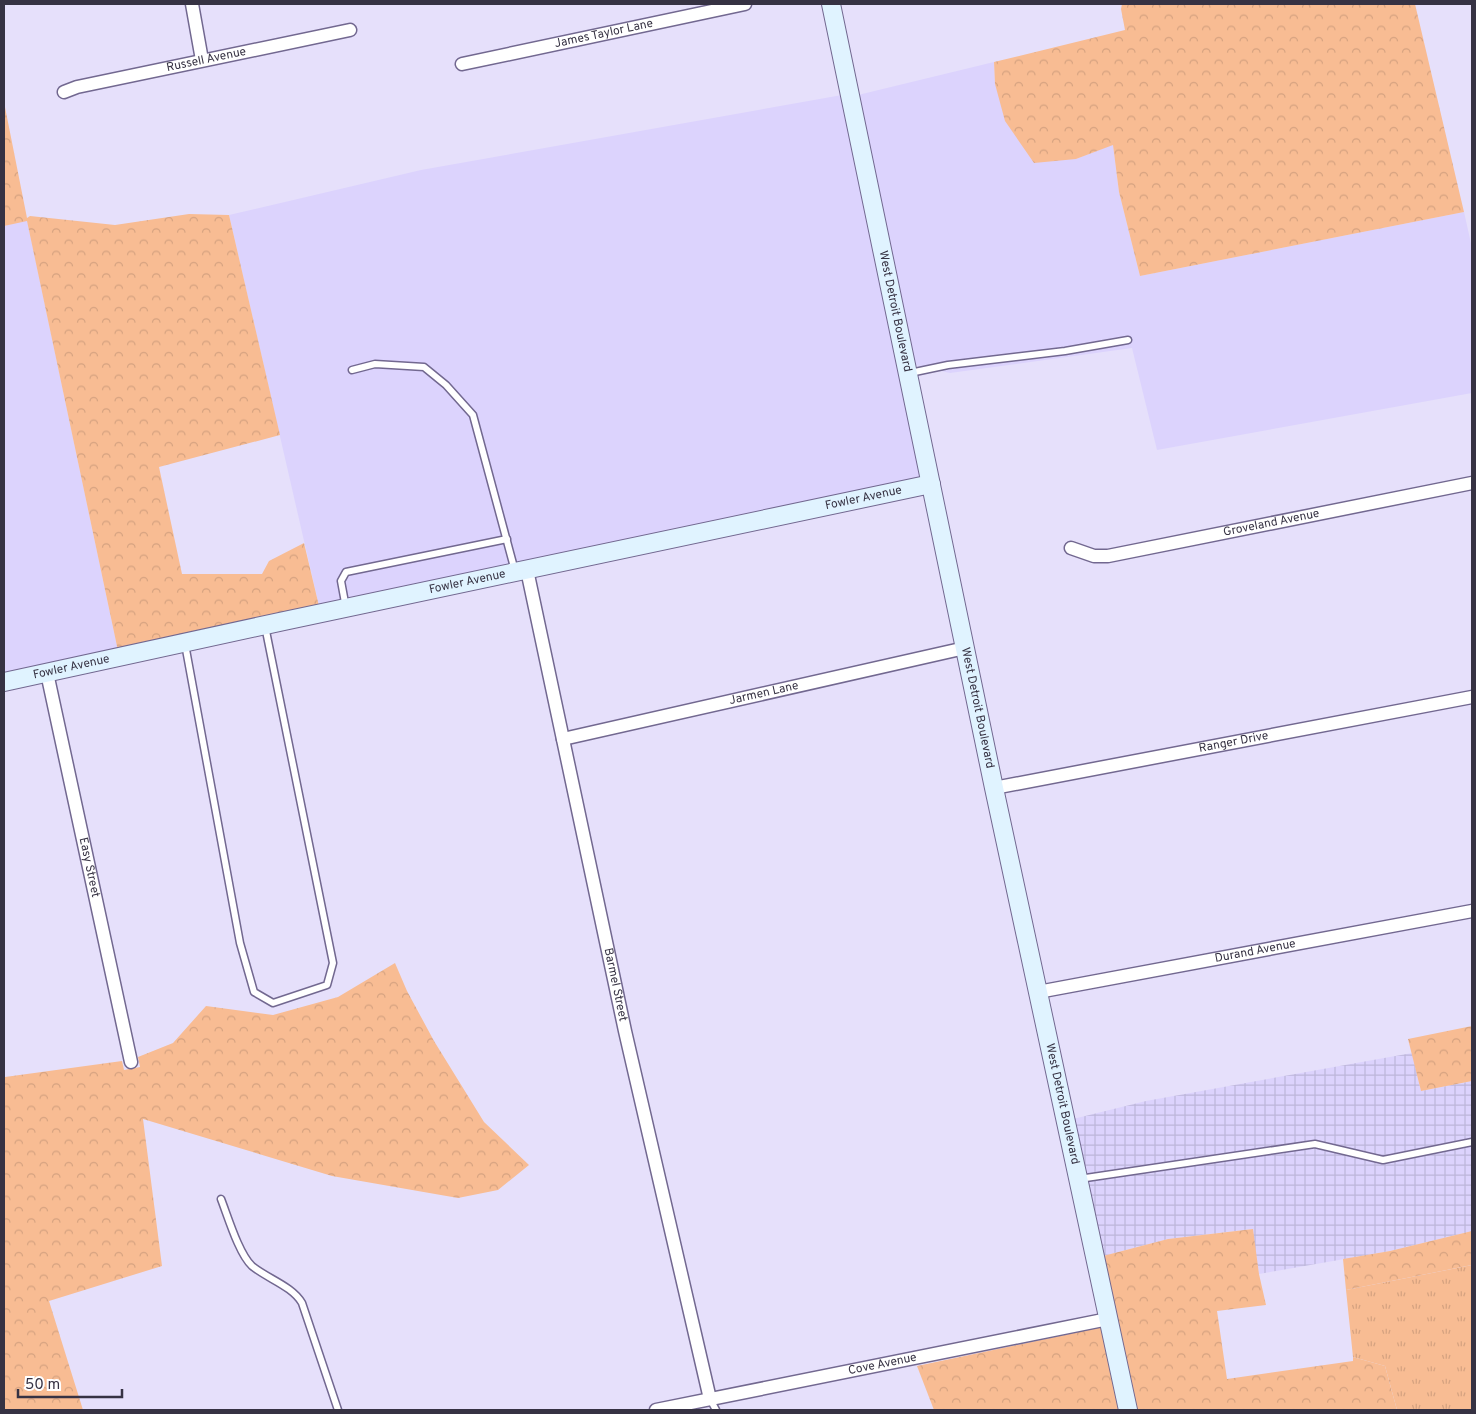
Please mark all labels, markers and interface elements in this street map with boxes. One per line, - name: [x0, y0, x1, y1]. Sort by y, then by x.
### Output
- street label: James Taylor Lane: [553, 16, 655, 52]
- street label: Russell Avenue: [165, 44, 248, 76]
- street label: West Detroit Boulevard: [875, 249, 915, 373]
- street label: Fowler Avenue: [824, 482, 903, 514]
- street label: Groveland Avenue: [1222, 506, 1321, 541]
- street label: Fowler Avenue: [428, 566, 507, 598]
- street label: West Detroit Boulevard: [957, 646, 998, 770]
- street label: Fowler Avenue: [32, 651, 111, 683]
- street label: Jarmen Lane: [728, 678, 800, 709]
- street label: Ranger Drive: [1198, 728, 1270, 757]
- street label: Easy Street: [75, 836, 103, 899]
- street label: Durand Avenue: [1213, 936, 1297, 967]
- street label: Barmel Street: [600, 946, 631, 1023]
- street label: West Detroit Boulevard: [1041, 1042, 1083, 1166]
- street label: Cove Avenue: [847, 1350, 918, 1379]
- scale bar: [18, 1366, 121, 1398]
- text: 50 m: [25, 1376, 60, 1395]

